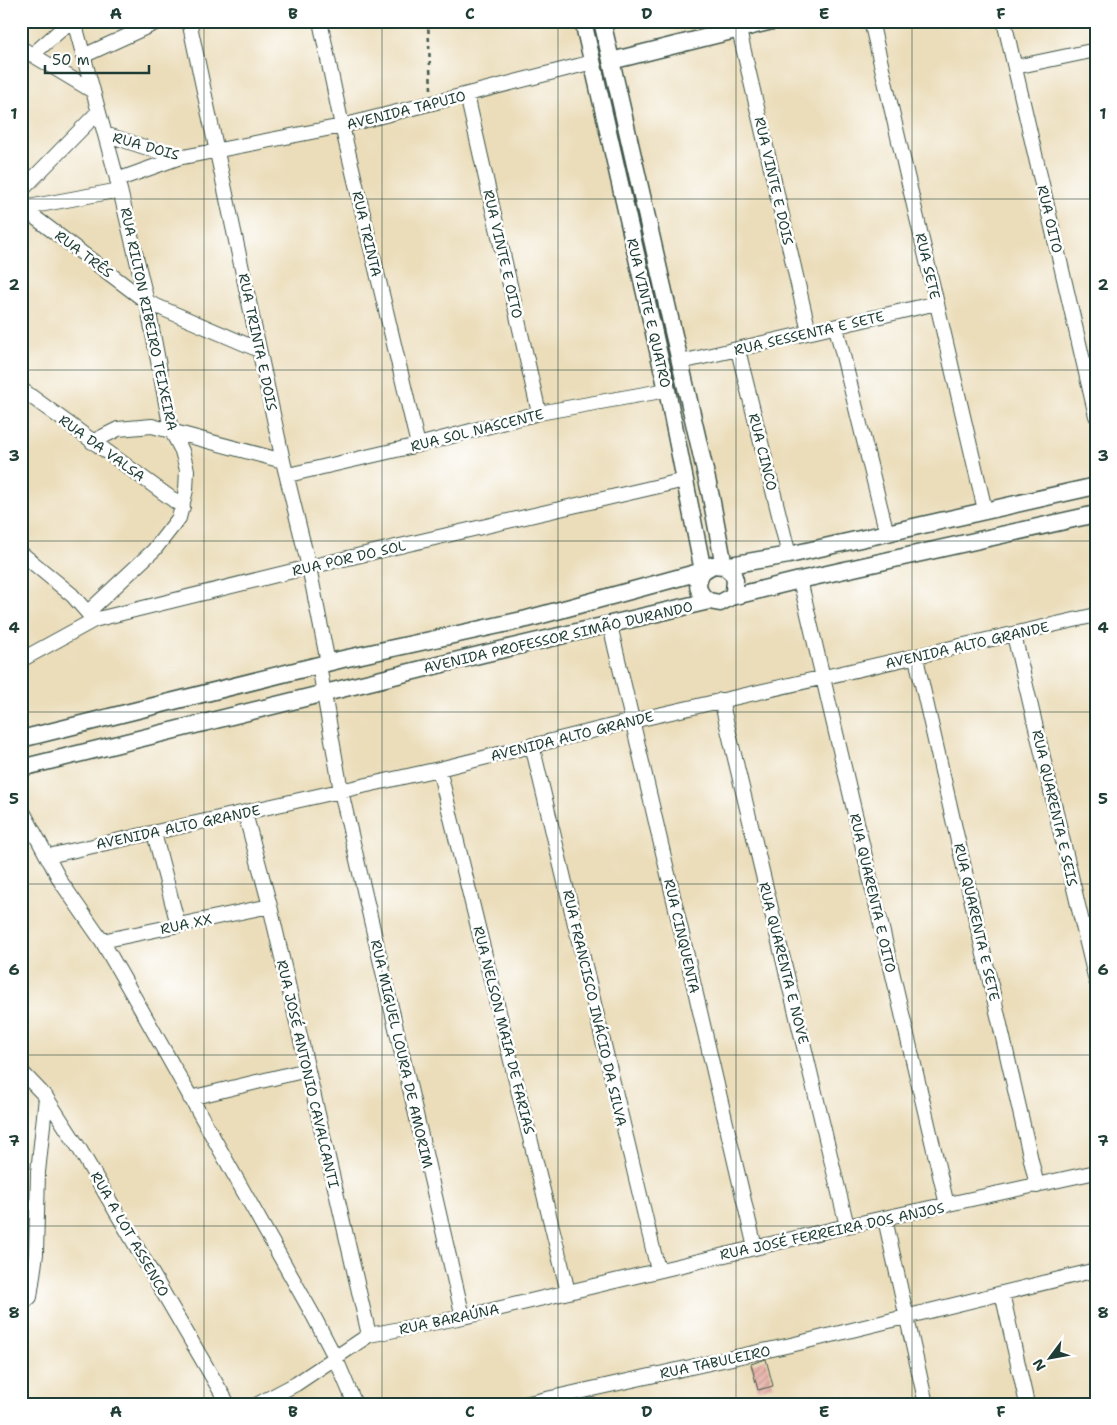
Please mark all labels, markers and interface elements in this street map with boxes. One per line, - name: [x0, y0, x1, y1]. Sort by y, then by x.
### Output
- text: A: [110, 3, 122, 24]
- text: B: [288, 3, 298, 24]
- text: C: [465, 3, 475, 24]
- text: D: [641, 3, 653, 24]
- text: E: [819, 3, 829, 24]
- text: F: [996, 3, 1006, 24]
- scale bar: [45, 42, 149, 74]
- text: 50 m: [52, 50, 90, 70]
- street label: AVENIDA TAPUIO: [345, 87, 467, 133]
- text: 1: [10, 103, 18, 124]
- text: 1: [1099, 103, 1107, 124]
- street label: RUA VINTE E DOIS: [750, 115, 798, 247]
- street label: RUA DOIS: [111, 128, 181, 164]
- street label: RUA OITO: [1033, 183, 1067, 255]
- street label: RUA VINTE E OITO: [479, 188, 527, 320]
- street label: RUA TRINTA: [348, 189, 386, 279]
- street label: RUA RILTON RIBEIRO TEIXEIRA: [117, 206, 181, 432]
- street label: RUA TRÊS: [51, 226, 117, 282]
- street label: RUA SETE: [912, 231, 944, 301]
- street label: RUA VINTE E QUATRO: [623, 236, 675, 390]
- street label: RUA TRINTA E DOIS: [235, 272, 281, 413]
- text: 2: [8, 274, 20, 295]
- text: 2: [1097, 274, 1109, 295]
- street label: RUA SESSENTA E SETE: [732, 307, 886, 359]
- street label: RUA SOL NASCENTE: [408, 405, 546, 455]
- street label: RUA DA VALSA: [55, 411, 149, 485]
- street label: RUA CINCO: [745, 411, 781, 493]
- text: 3: [8, 445, 20, 466]
- text: 3: [1097, 445, 1109, 466]
- street label: RUA POR DO SOL: [290, 536, 408, 580]
- street label: AVENIDA PROFESSOR SIMÃO DURANDO: [421, 596, 694, 677]
- text: 4: [8, 617, 20, 638]
- street label: AVENIDA ALTO GRANDE: [883, 617, 1051, 673]
- text: 4: [1097, 617, 1109, 638]
- street label: AVENIDA ALTO GRANDE: [489, 707, 656, 765]
- street label: RUA QUARENTA E SEIS: [1028, 728, 1082, 888]
- text: 5: [9, 788, 19, 809]
- text: 5: [1098, 788, 1108, 809]
- street label: AVENIDA ALTO GRANDE: [94, 801, 262, 853]
- street label: RUA QUARENTA E OITO: [846, 812, 900, 974]
- street label: RUA QUARENTA E SETE: [950, 841, 1004, 1003]
- street label: RUA CINQUENTA: [660, 877, 704, 995]
- street label: RUA QUARENTA E NOVE: [755, 880, 813, 1046]
- street label: RUA FRANCISCO INÁCIO DA SILVA: [559, 888, 631, 1128]
- street label: RUA XX: [159, 910, 213, 938]
- street label: RUA NELSON MAIA DE FARIAS: [469, 924, 539, 1136]
- street label: RUA MIGUEL LOURA DE AMORIM: [367, 938, 437, 1171]
- street label: RUA JOSÉ ANTONIO CAVALCANTI: [273, 958, 343, 1190]
- text: 6: [8, 959, 20, 980]
- text: 6: [1097, 959, 1109, 980]
- text: 7: [8, 1130, 20, 1151]
- text: 7: [1097, 1130, 1109, 1151]
- street label: RUA A LOT ASSENCO: [87, 1168, 173, 1300]
- street label: RUA JOSÉ FERREIRA DOS ANJOS: [718, 1198, 946, 1264]
- street label: RUA BARAÚNA: [397, 1300, 501, 1338]
- text: 8: [8, 1302, 20, 1323]
- text: 8: [1097, 1302, 1109, 1323]
- north arrow: [1024, 1332, 1074, 1382]
- street label: RUA TABULEIRO: [658, 1341, 772, 1383]
- text: N: [1028, 1355, 1050, 1374]
- text: A: [110, 1401, 122, 1422]
- text: B: [288, 1401, 298, 1422]
- text: C: [465, 1401, 475, 1422]
- text: D: [641, 1401, 653, 1422]
- text: E: [819, 1401, 829, 1422]
- text: F: [996, 1401, 1006, 1422]

